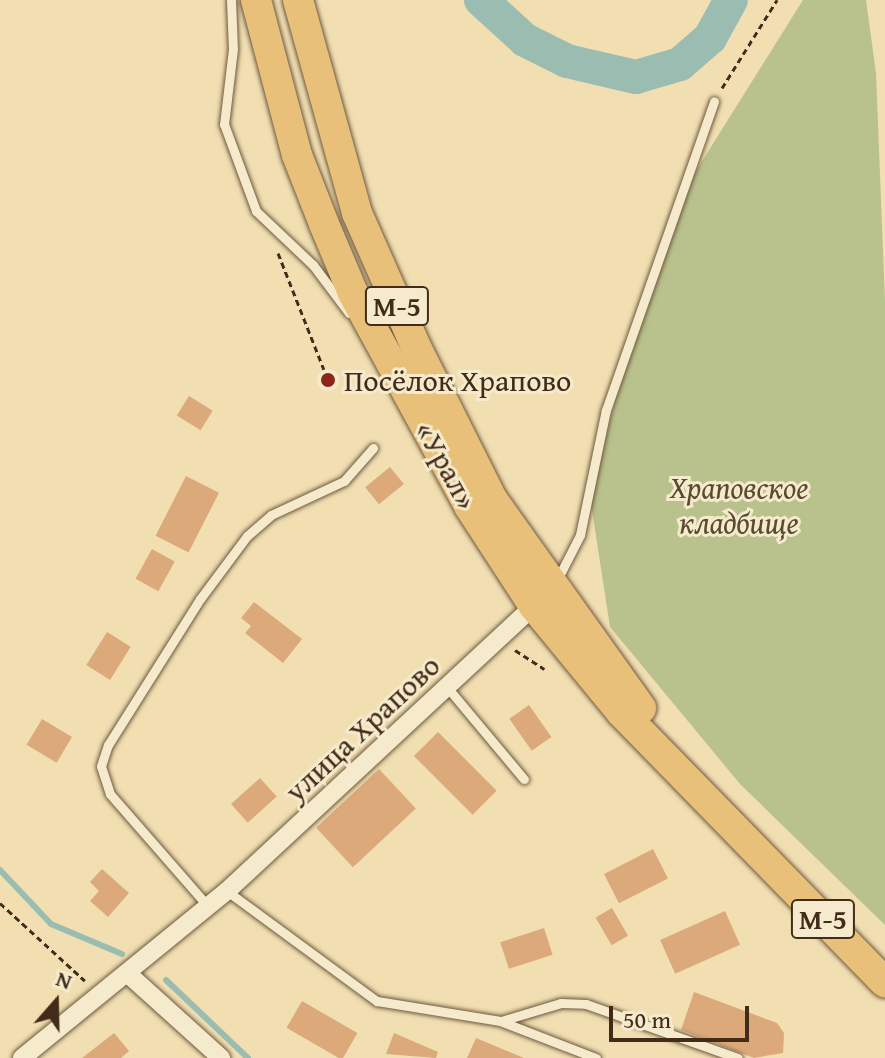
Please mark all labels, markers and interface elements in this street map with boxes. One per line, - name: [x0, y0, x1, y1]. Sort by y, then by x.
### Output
- road number: М-5: [363, 282, 431, 330]
- place label: Посёлок Храпово: [344, 362, 571, 398]
- marker: Посёлок Храпово: [319, 371, 337, 389]
- street label: «Урал»: [408, 415, 486, 515]
- park label: Храповское кладбище: [670, 469, 808, 540]
- street label: улица Храпово: [277, 647, 447, 809]
- road number: М-5: [789, 895, 857, 943]
- north arrow: [16, 962, 96, 1042]
- text: N: [52, 962, 77, 997]
- scale bar: [613, 990, 753, 1040]
- text: 50 m: [623, 1002, 671, 1037]

